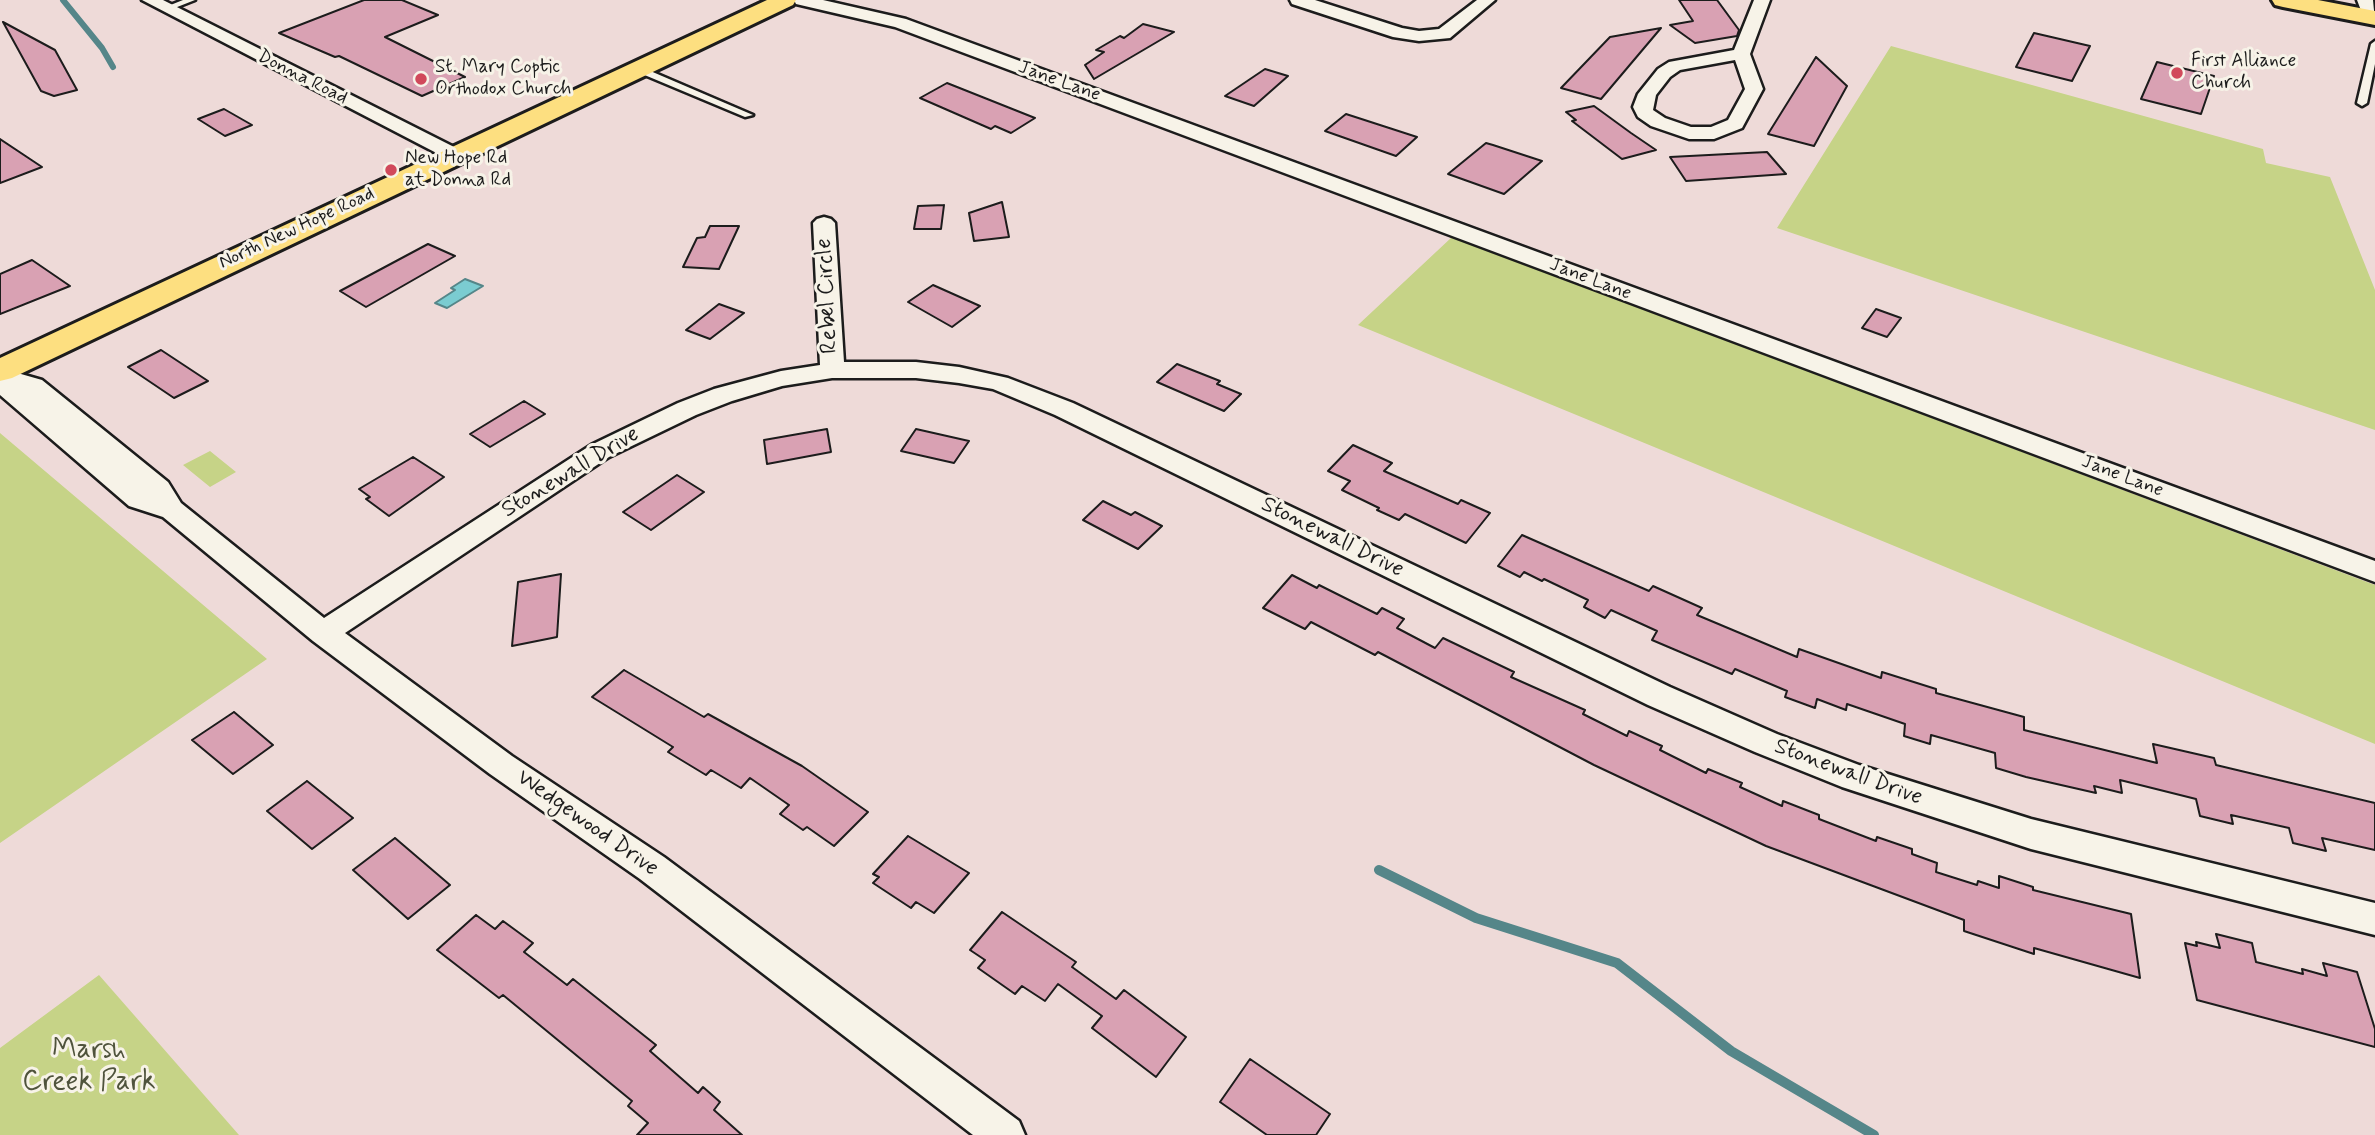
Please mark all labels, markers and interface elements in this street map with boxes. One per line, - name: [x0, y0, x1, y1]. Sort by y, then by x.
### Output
- street label: Donna Road: [253, 46, 351, 110]
- place label: First Alliance Church: [2191, 51, 2296, 95]
- place label: St. Mary Coptic Orthodox Church: [435, 57, 571, 101]
- street label: Jane Lane: [1015, 57, 1103, 107]
- marker: First Alliance Church: [2169, 65, 2185, 81]
- marker: St. Mary Coptic Orthodox Church: [413, 71, 429, 87]
- place label: New Hope Rd at Donna Rd: [405, 148, 511, 192]
- marker: New Hope Rd at Donna Rd: [383, 162, 399, 178]
- street label: North New Hope Road: [216, 183, 378, 275]
- street label: Rebel Circle: [811, 237, 845, 355]
- street label: Jane Lane: [1546, 254, 1634, 306]
- street label: Stonewall Drive: [497, 421, 645, 525]
- street label: Jane Lane: [2078, 451, 2166, 503]
- street label: Stonewall Drive: [1256, 491, 1408, 585]
- street label: Stonewall Drive: [1770, 733, 1926, 813]
- street label: Wedgewood Drive: [511, 765, 663, 883]
- park label: Marsh Creek Park: [22, 1034, 156, 1100]

